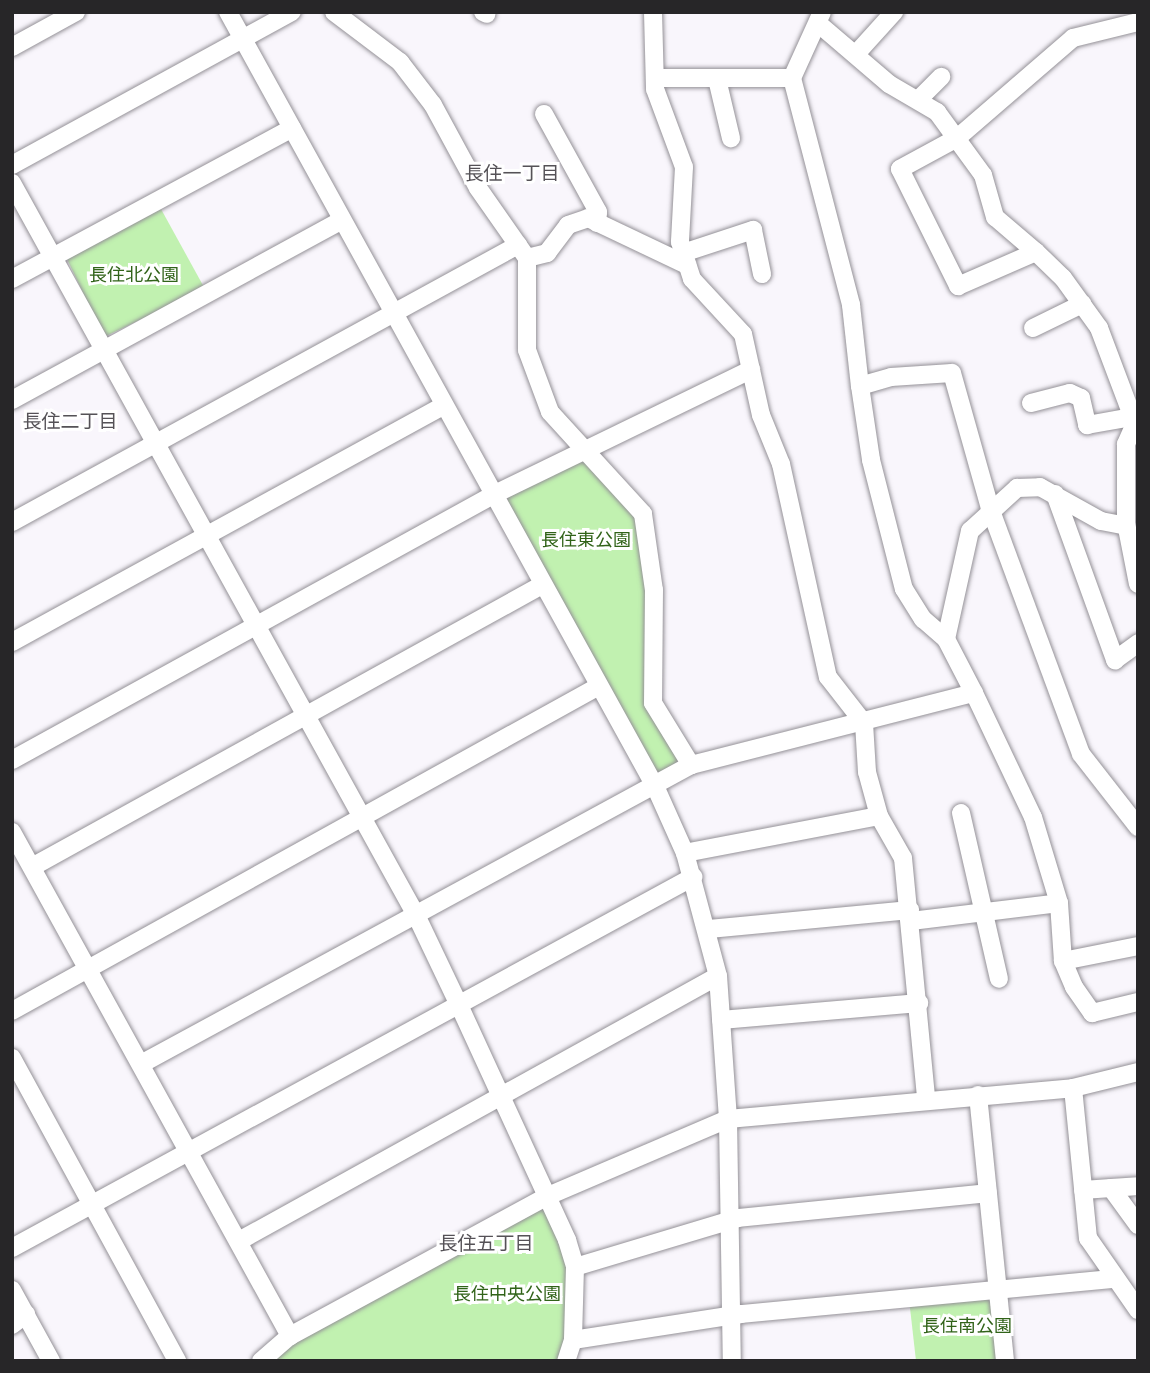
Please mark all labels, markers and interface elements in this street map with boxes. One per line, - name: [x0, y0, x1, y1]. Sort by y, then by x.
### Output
- district label: 長住一丁目: [465, 163, 559, 185]
- park label: 長住北公園: [89, 264, 179, 286]
- district label: 長住二丁目: [23, 411, 117, 433]
- park label: 長住東公園: [541, 529, 631, 551]
- district label: 長住五丁目: [439, 1233, 533, 1255]
- park label: 長住中央公園: [453, 1283, 561, 1305]
- park label: 長住南公園: [922, 1315, 1012, 1337]

